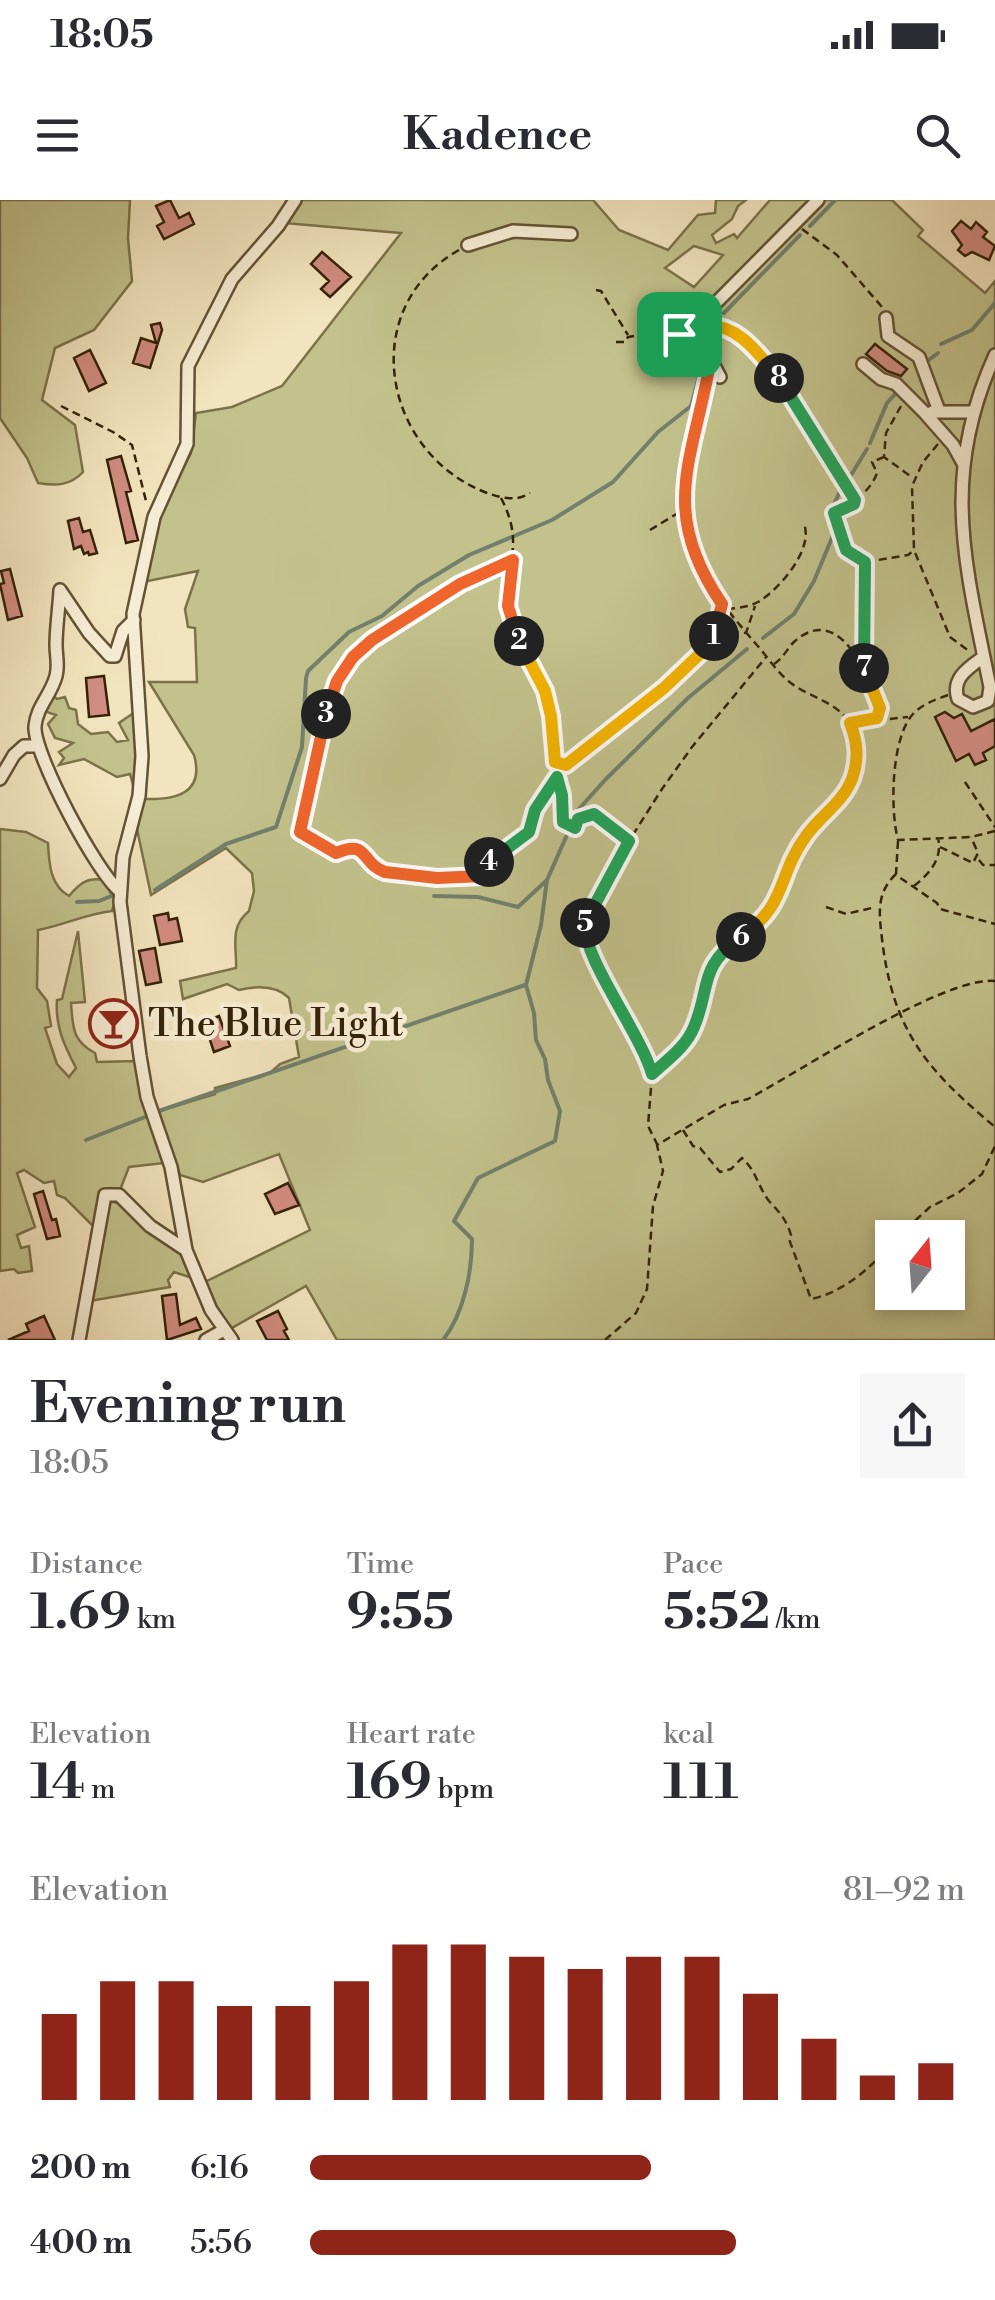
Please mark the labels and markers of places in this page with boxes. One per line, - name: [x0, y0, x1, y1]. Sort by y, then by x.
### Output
- pin: [637, 292, 722, 377]
- pin: 8: [754, 353, 804, 403]
- pin: 1: [689, 611, 739, 661]
- pin: 2: [494, 616, 544, 666]
- pin: 7: [839, 643, 889, 693]
- pin: 3: [301, 689, 351, 739]
- pin: 4: [464, 837, 514, 887]
- pin: 5: [560, 898, 610, 948]
- pin: 6: [716, 912, 766, 962]
- bar icon: The Blue Light: [87, 998, 139, 1050]
- place label: The Blue Light: [148, 1001, 404, 1048]

